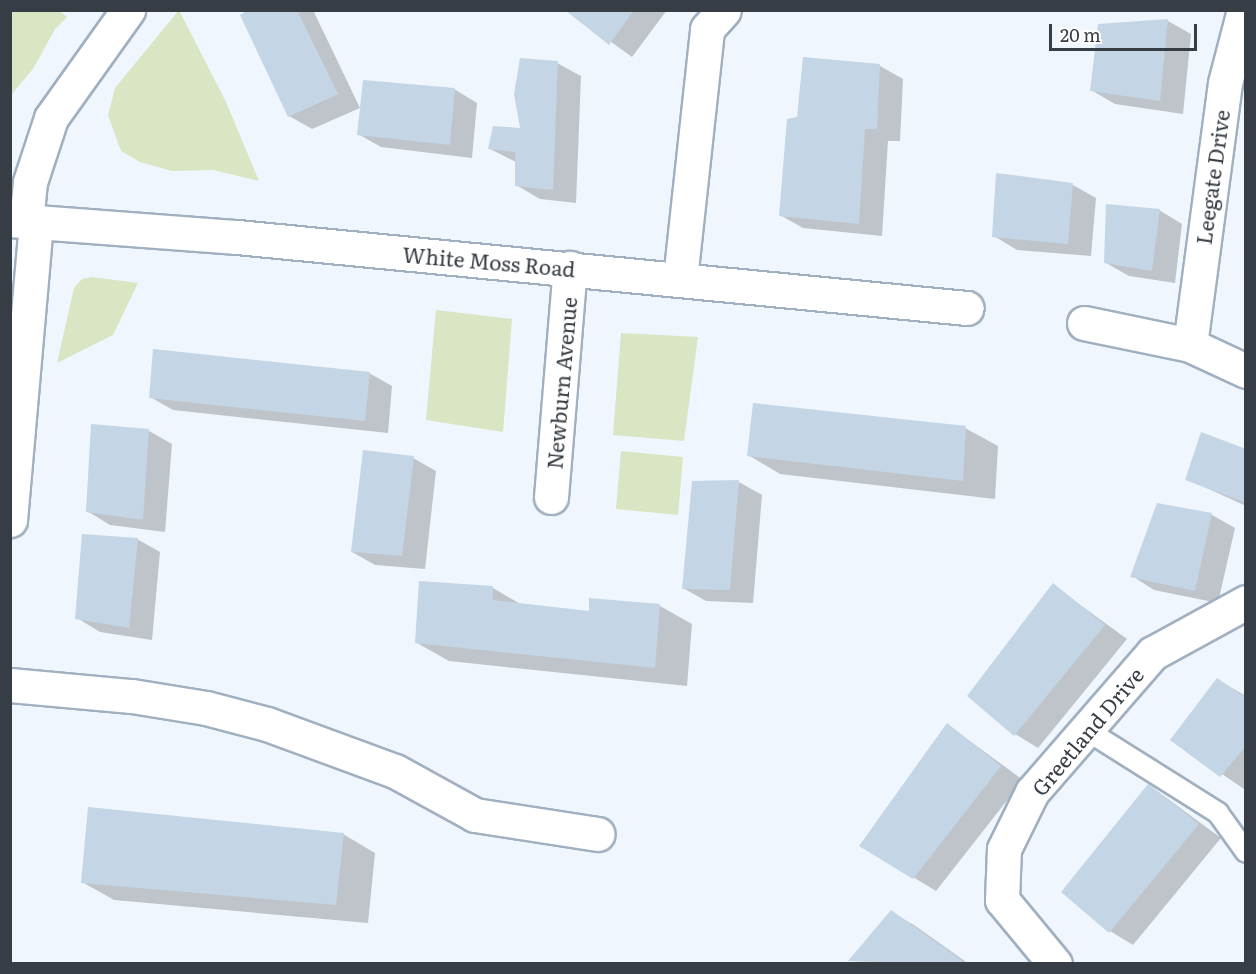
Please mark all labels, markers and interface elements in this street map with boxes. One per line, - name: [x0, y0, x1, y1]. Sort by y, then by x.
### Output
- scale bar: [1052, 12, 1200, 50]
- text: 20 m: [1060, 21, 1101, 48]
- street label: Leegate Drive: [1190, 108, 1234, 246]
- street label: White Moss Road: [402, 241, 576, 281]
- street label: Newburn Avenue: [541, 296, 581, 470]
- street label: Greetland Drive: [1026, 662, 1148, 800]

